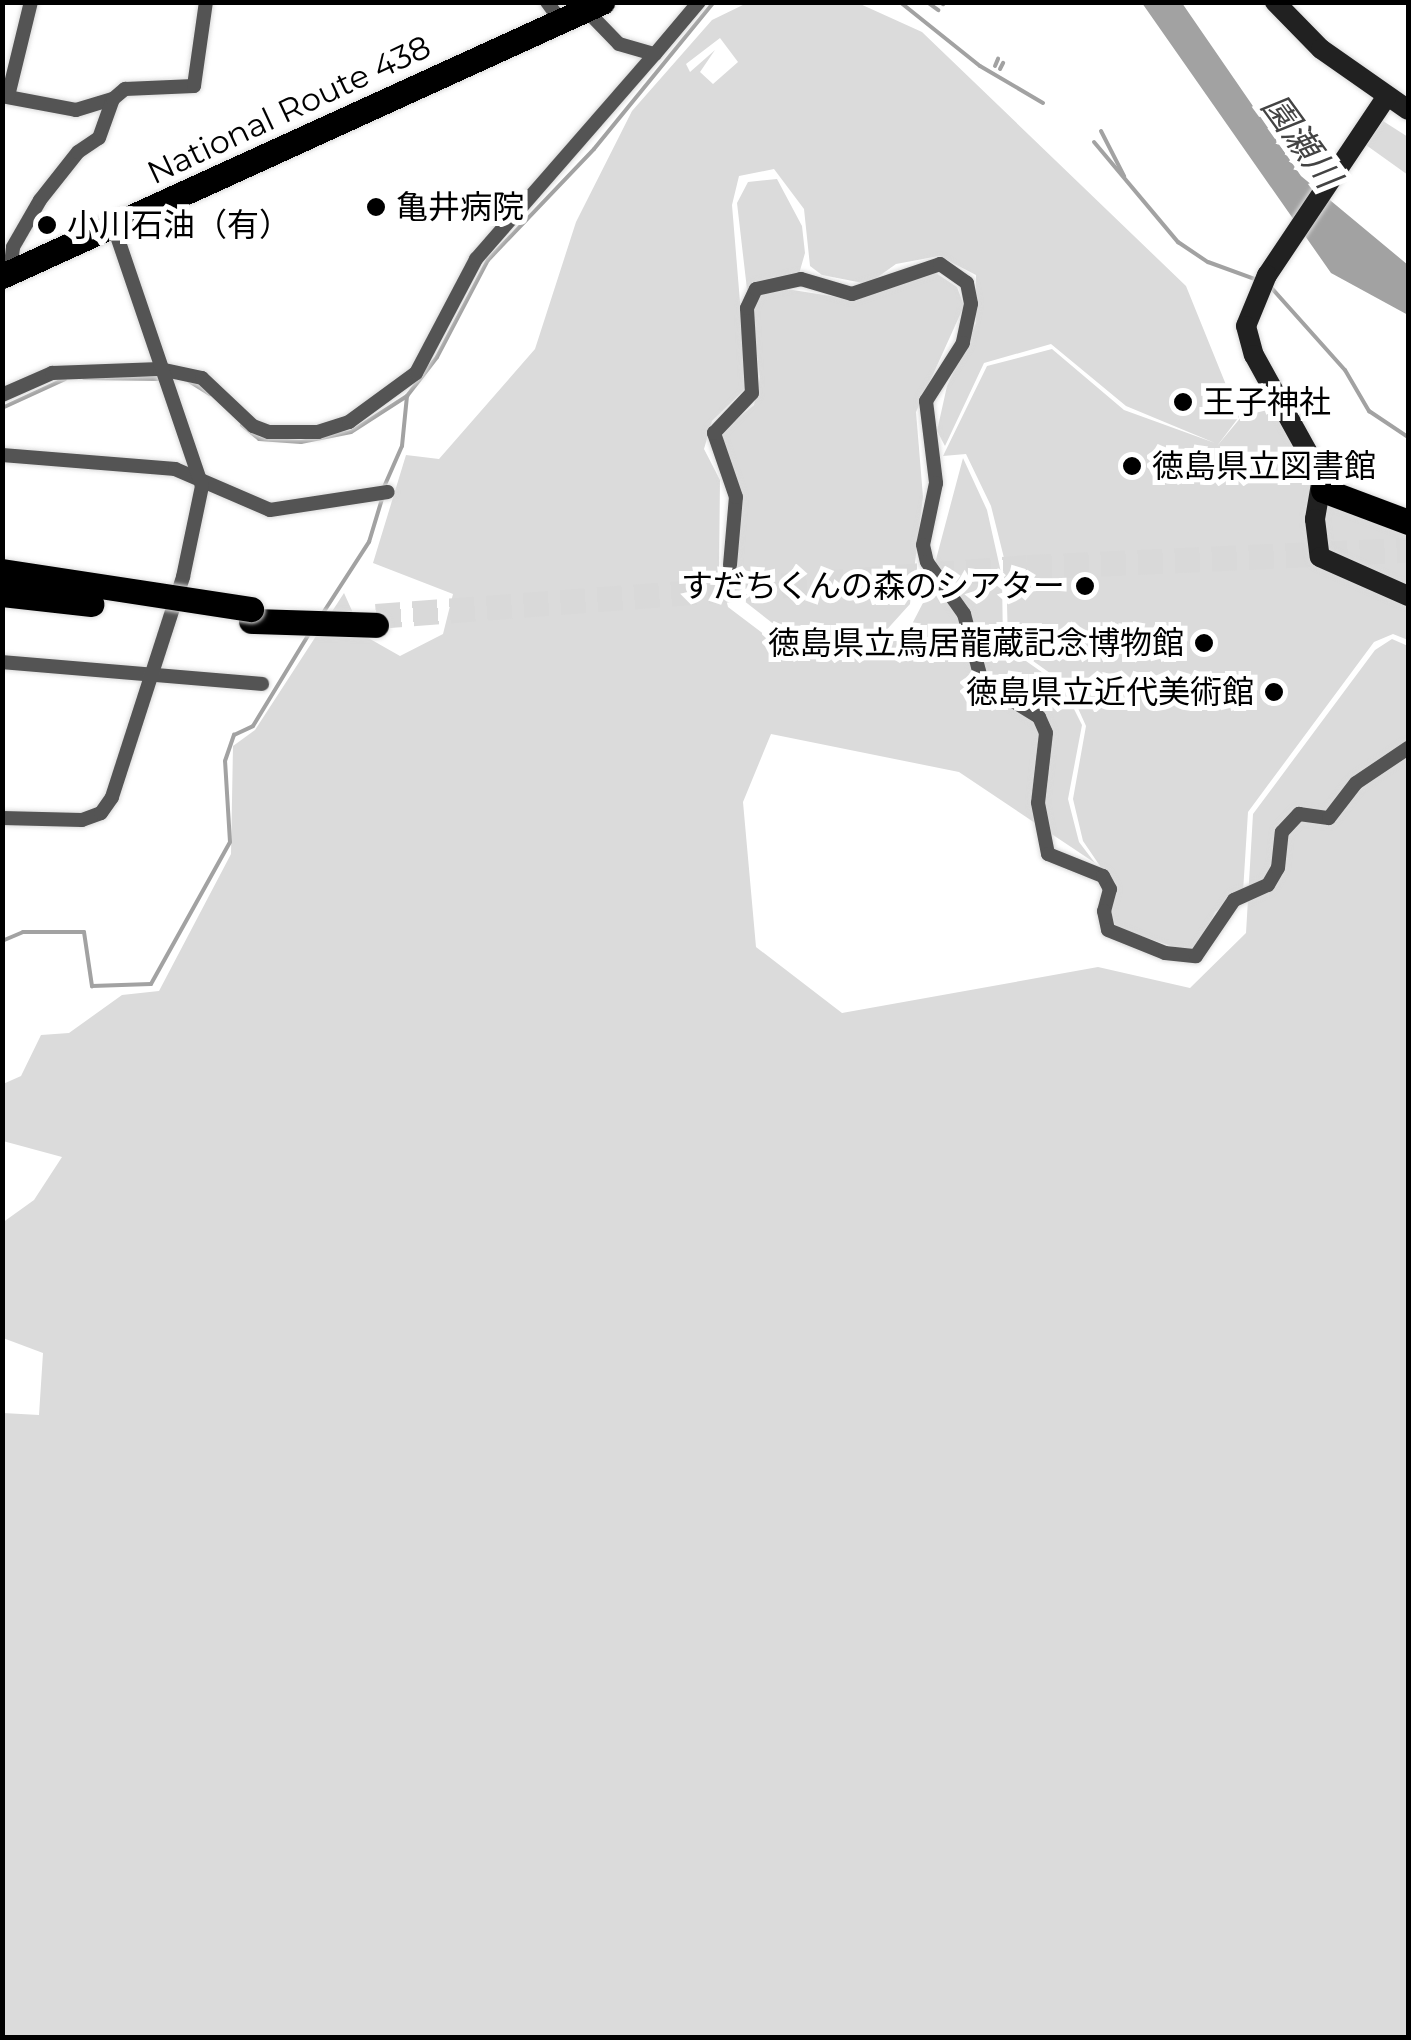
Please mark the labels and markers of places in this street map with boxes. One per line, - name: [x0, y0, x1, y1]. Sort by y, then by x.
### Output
- place label: 亀井病院: [396, 188, 524, 226]
- marker: 亀井病院: [365, 196, 387, 218]
- place label: 小川石油（有）: [67, 206, 291, 244]
- marker: 小川石油（有）: [36, 214, 58, 236]
- place label: 王子神社: [1203, 383, 1331, 421]
- marker: 王子神社: [1172, 391, 1194, 413]
- place label: 徳島県立図書館: [1152, 447, 1376, 485]
- marker: 徳島県立図書館: [1121, 455, 1143, 477]
- place label: すだちくんの森のシアター: [681, 567, 1065, 605]
- marker: すだちくんの森のシアター: [1074, 575, 1096, 597]
- place label: 徳島県立鳥居龍蔵記念博物館: [768, 624, 1184, 662]
- marker: 徳島県立鳥居龍蔵記念博物館: [1193, 632, 1215, 654]
- place label: 徳島県立近代美術館: [966, 673, 1254, 711]
- marker: 徳島県立近代美術館: [1263, 681, 1285, 703]

